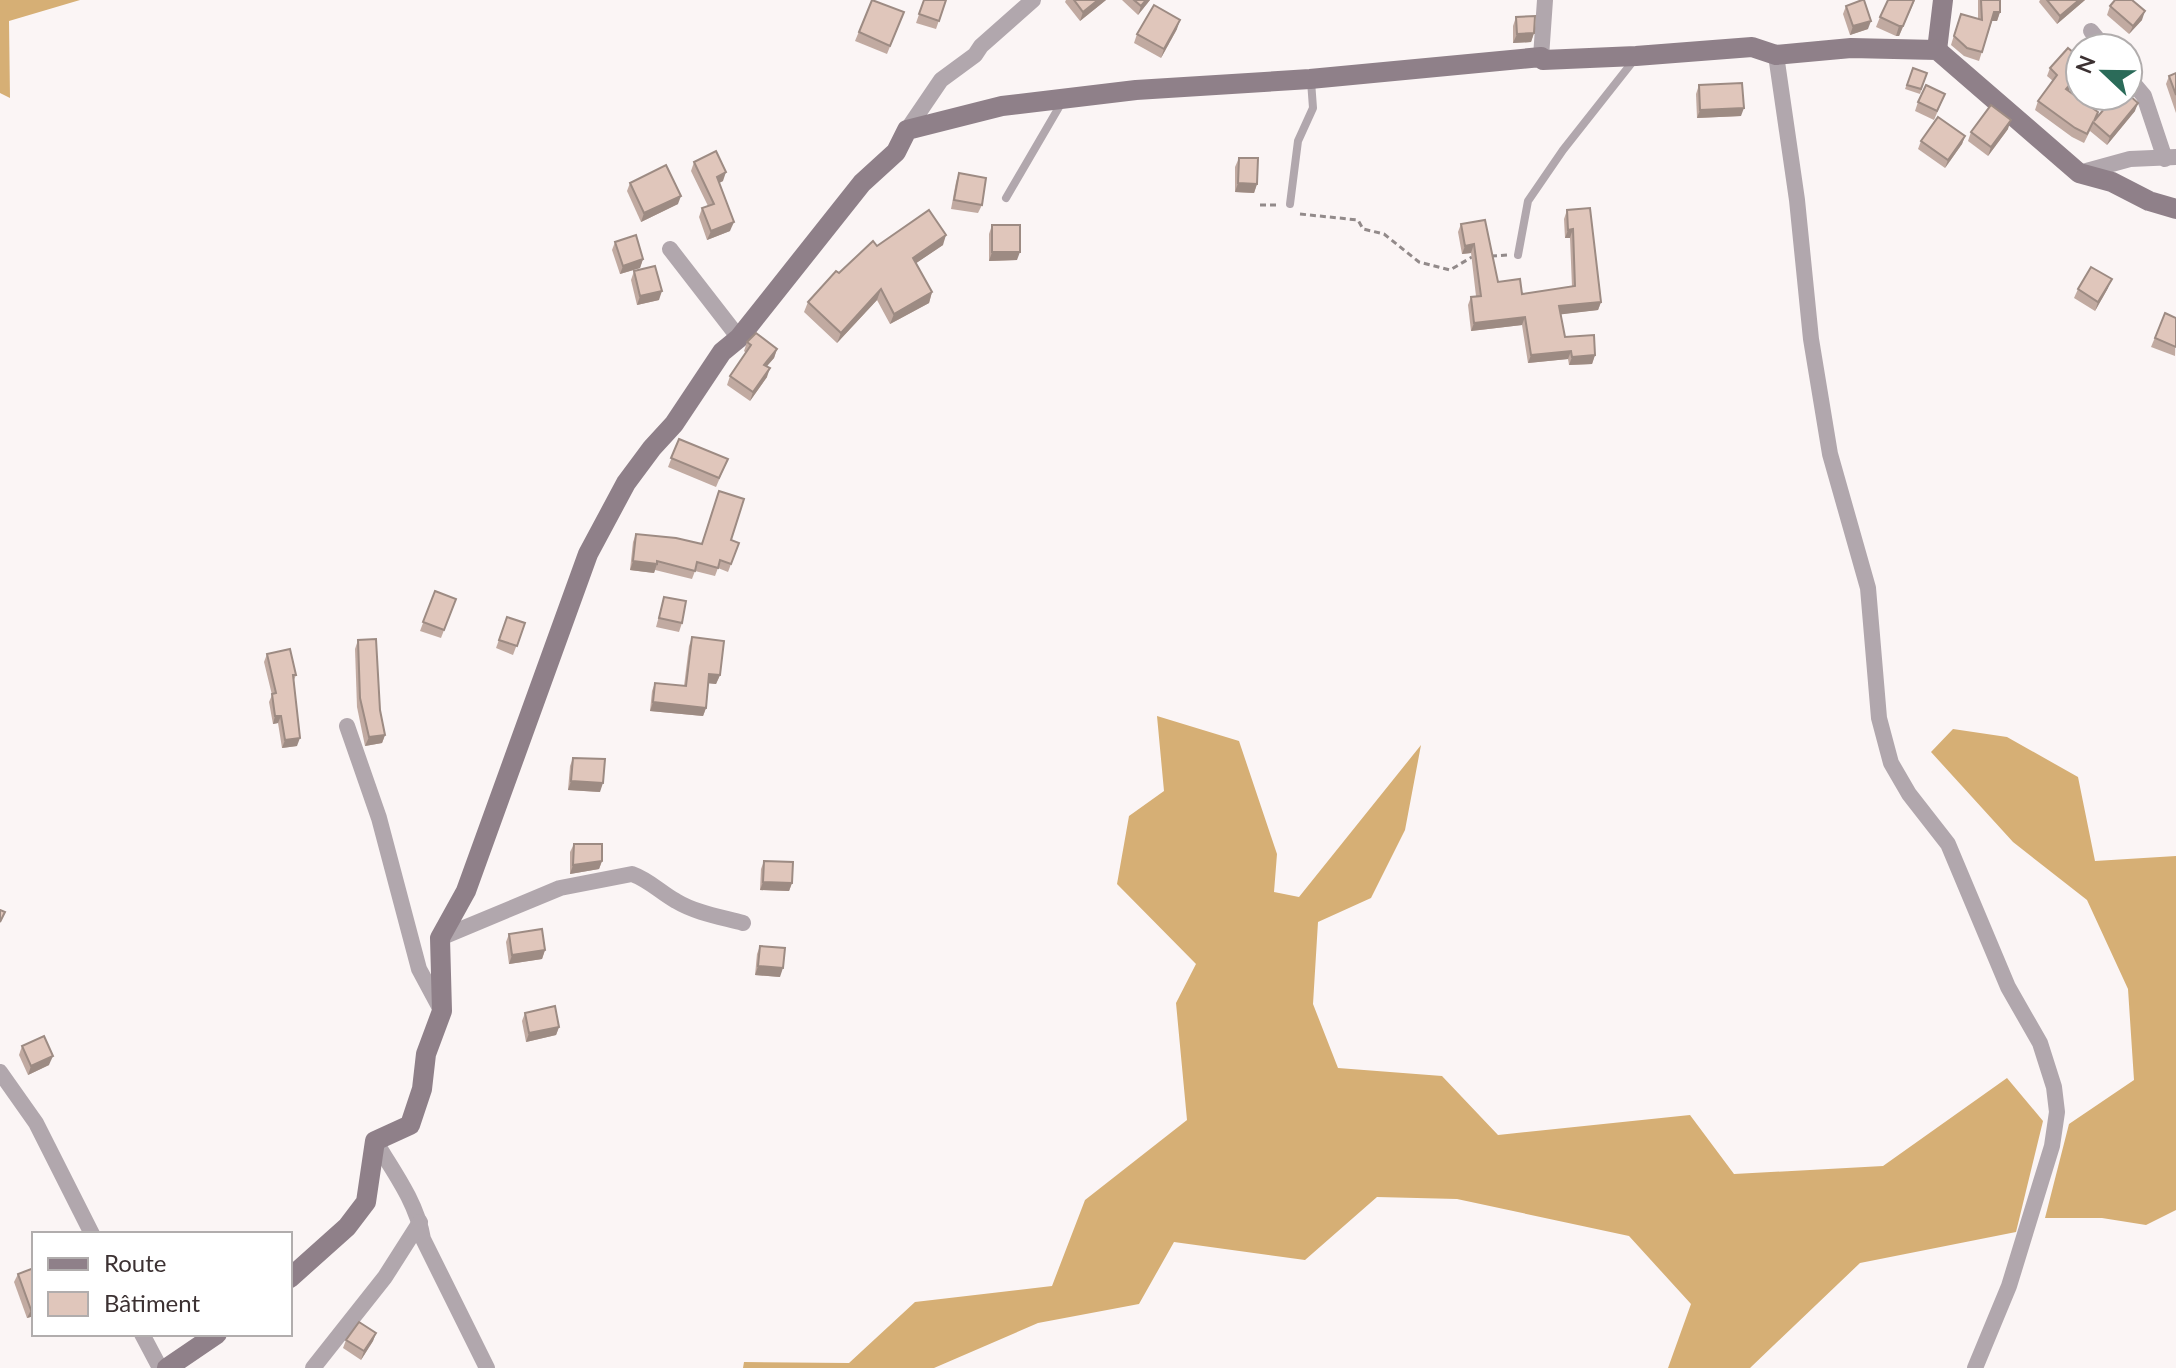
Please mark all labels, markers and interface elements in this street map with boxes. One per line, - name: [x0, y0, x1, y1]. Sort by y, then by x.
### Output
- north arrow: [2064, 32, 2144, 112]
- text: N: [2069, 51, 2101, 77]
- legend: [32, 1232, 292, 1336]
- text: Route: [104, 1248, 166, 1277]
- text: Bâtiment: [104, 1288, 201, 1317]

